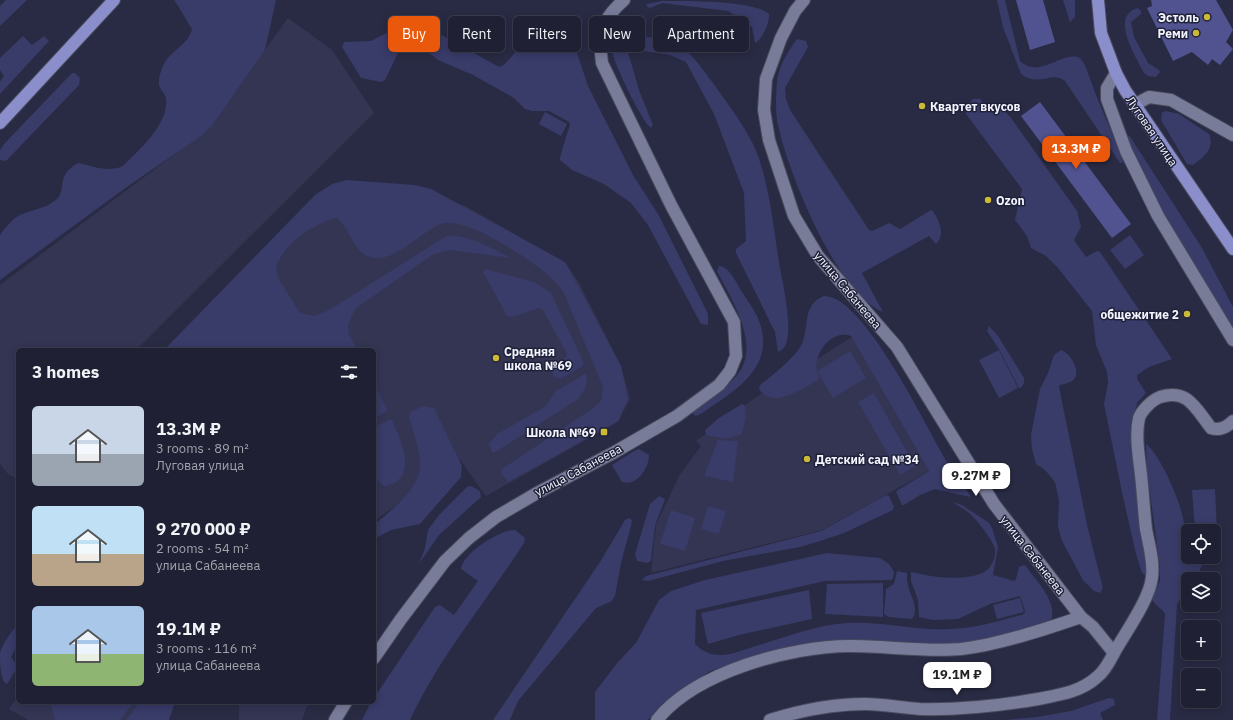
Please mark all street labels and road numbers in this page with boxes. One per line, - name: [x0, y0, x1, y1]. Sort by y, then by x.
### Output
- street label: Луговая улица: [1123, 93, 1181, 169]
- street label: улица Сабанеева: [811, 248, 885, 332]
- street label: улица Сабанеева: [532, 440, 625, 499]
- street label: улица Сабанеева: [997, 512, 1069, 598]

